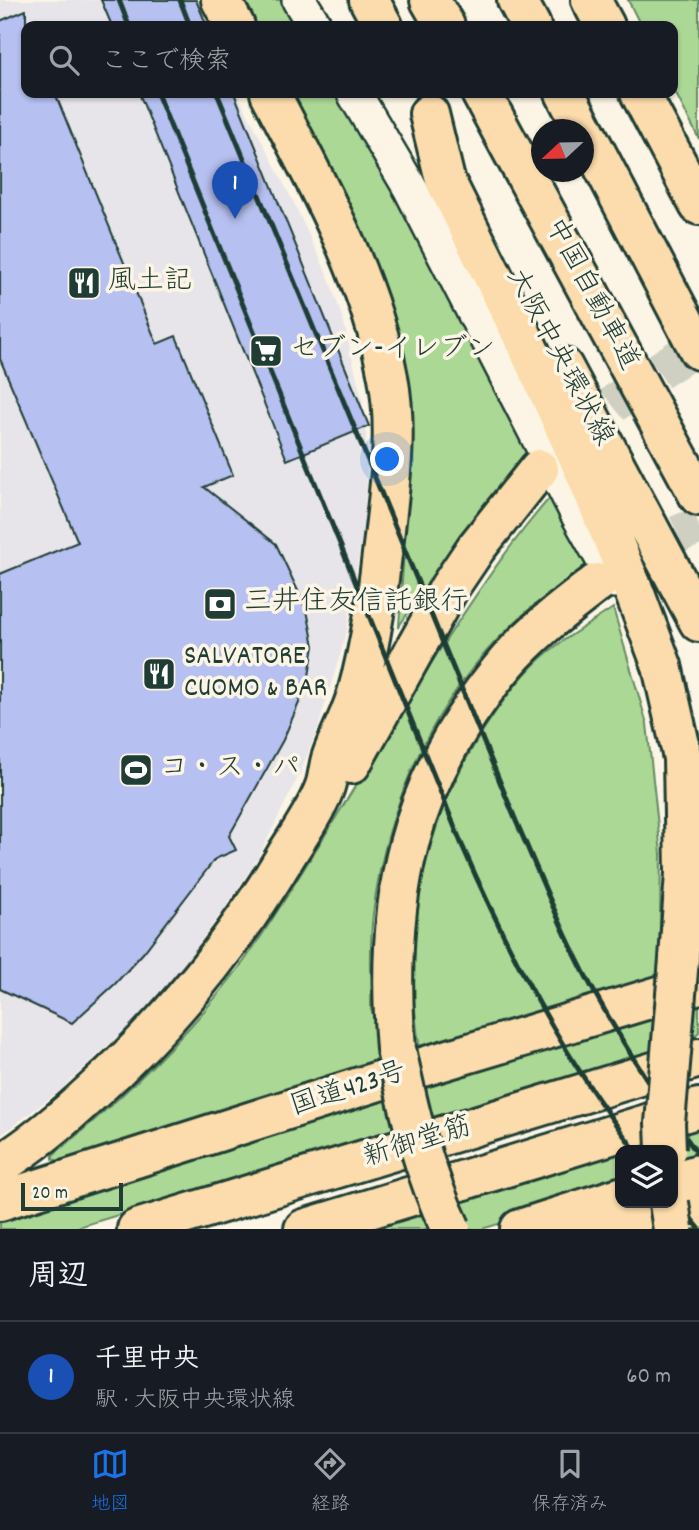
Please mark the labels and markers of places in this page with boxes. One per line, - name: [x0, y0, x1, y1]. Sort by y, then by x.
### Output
- pin: 1: [212, 161, 258, 219]
- place label: 風土記: [108, 263, 192, 303]
- restaurant icon: 風土記: [65, 264, 103, 302]
- place label: セブン-イレブン: [290, 331, 496, 371]
- supermarket icon: セブン-イレブン: [247, 332, 285, 370]
- place label: 三井住友信託銀行: [244, 584, 468, 624]
- bank icon: 三井住友信託銀行: [201, 585, 239, 623]
- place label: SALVATORE CUOMO & BAR: [184, 638, 327, 710]
- restaurant icon: SALVATORE CUOMO & BAR: [140, 655, 178, 693]
- place label: コ・ス・パ: [160, 750, 300, 790]
- sports icon: コ・ス・パ: [117, 751, 155, 789]

